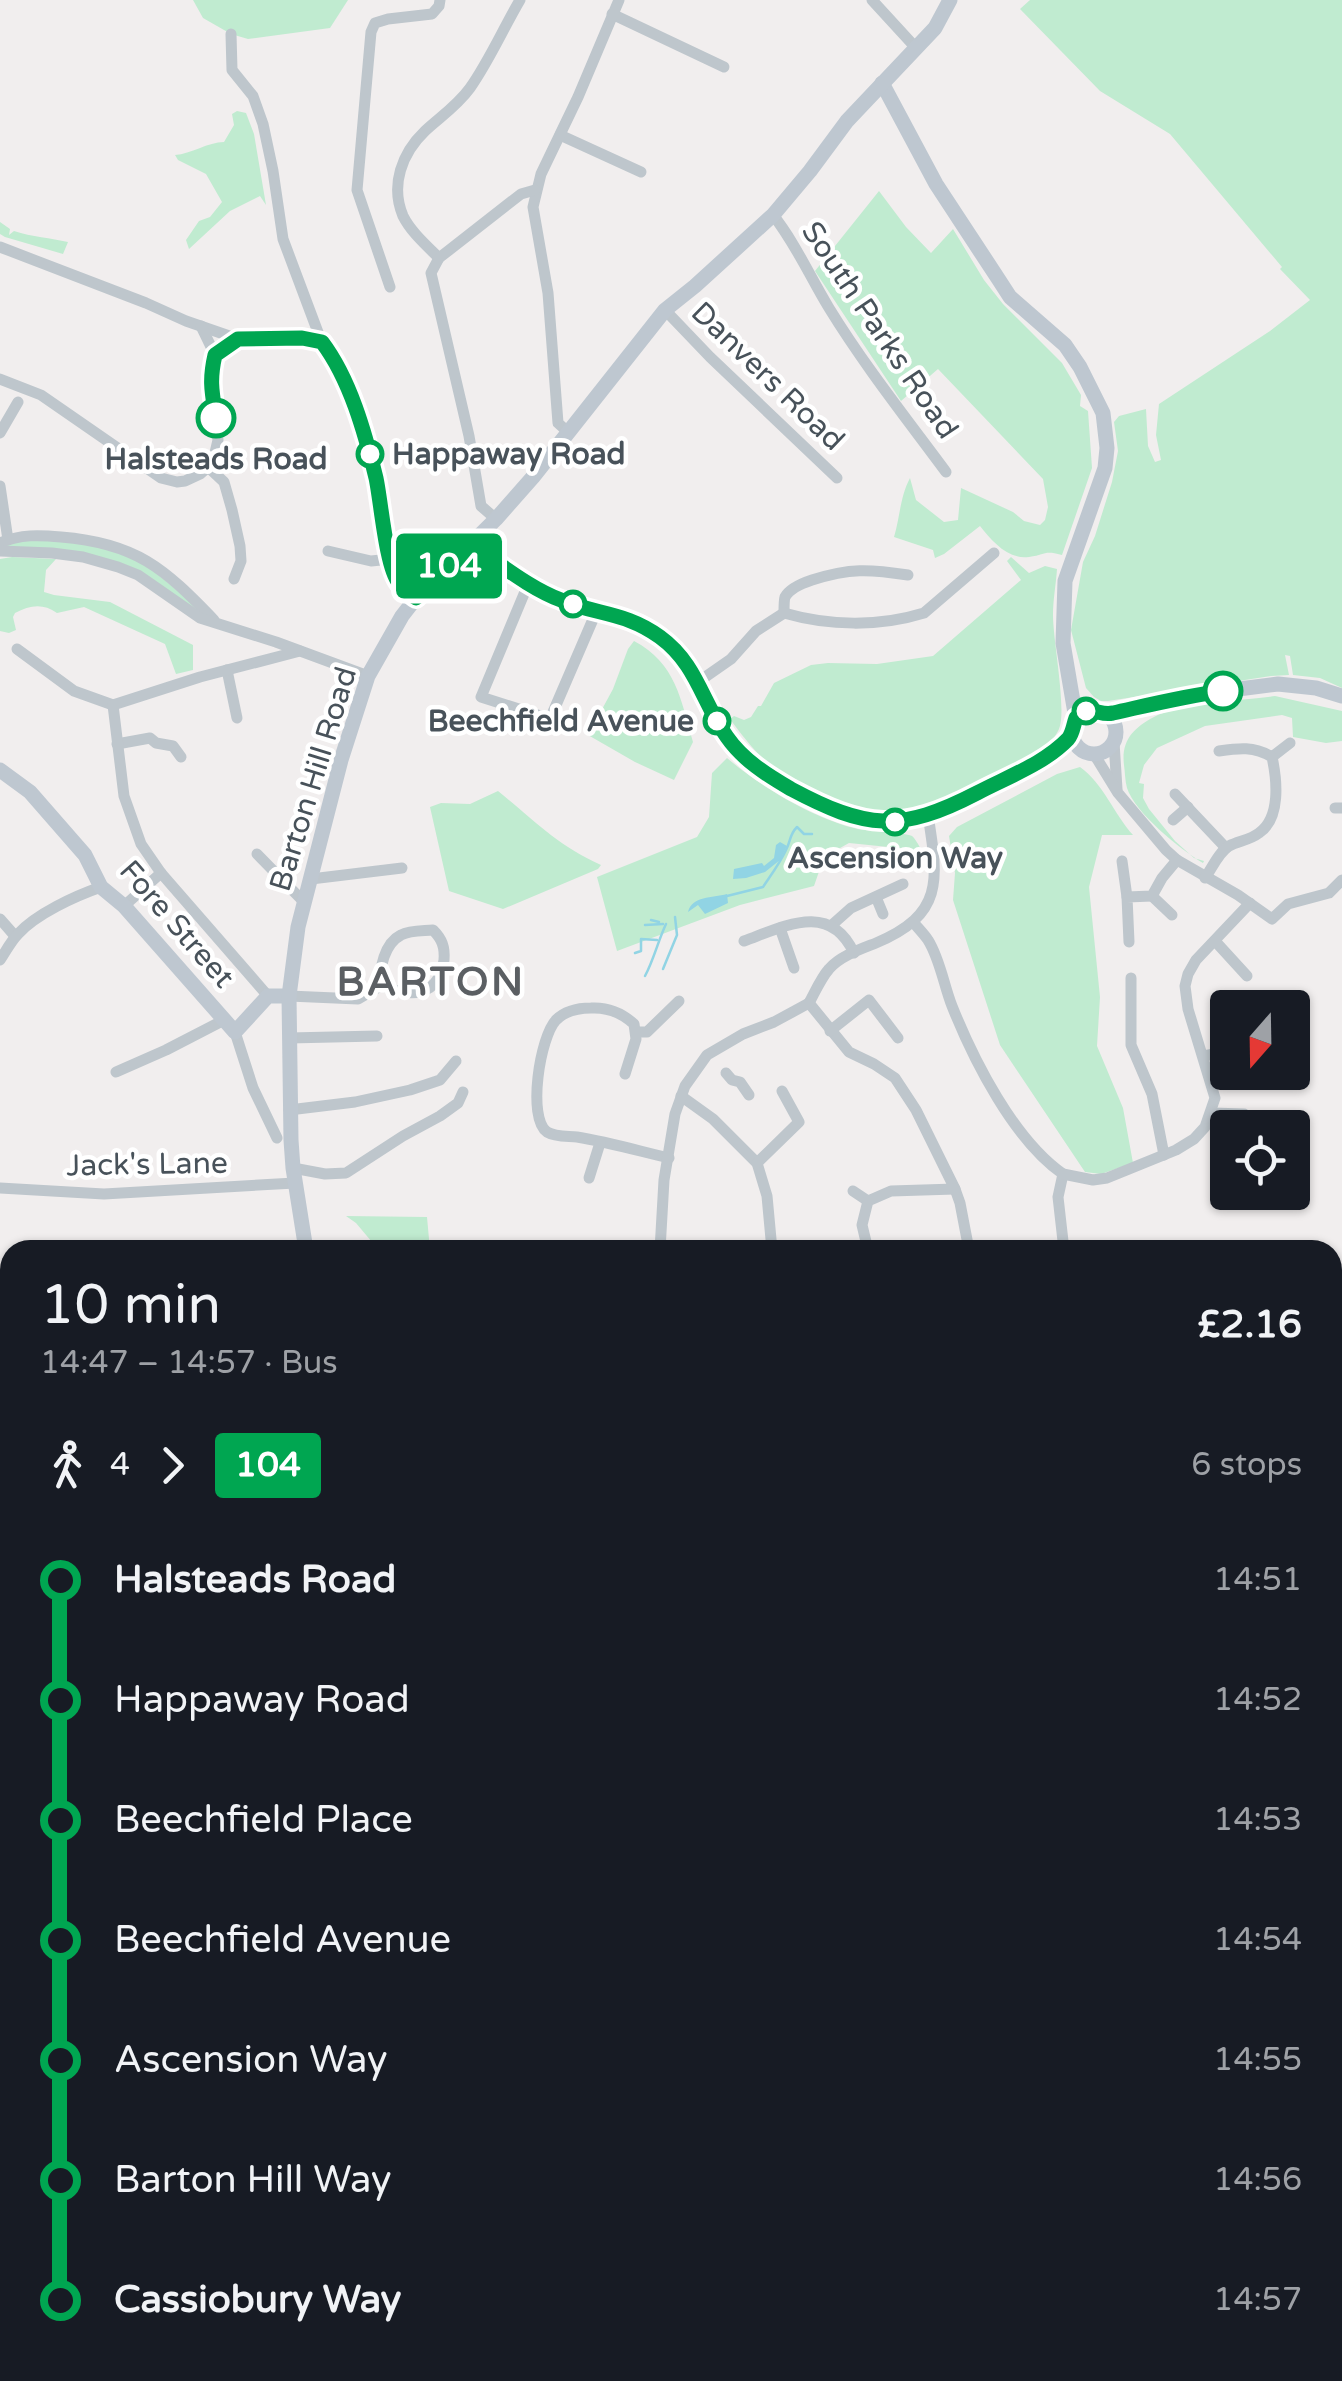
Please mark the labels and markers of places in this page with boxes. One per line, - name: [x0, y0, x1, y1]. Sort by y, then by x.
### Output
- marker: Halsteads Road: [197, 399, 235, 437]
- place label: Happaway Road: [392, 436, 625, 473]
- place label: Halsteads Road: [105, 441, 327, 478]
- marker: Happaway Road: [357, 441, 383, 467]
- unlabelled marker: [560, 591, 586, 617]
- unlabelled marker: [1204, 672, 1242, 710]
- unlabelled marker: [1073, 698, 1099, 724]
- place label: Beechfield Avenue: [428, 703, 694, 740]
- marker: Beechfield Avenue: [704, 708, 730, 734]
- marker: Ascension Way: [882, 809, 908, 835]
- place label: Ascension Way: [787, 840, 1003, 877]

